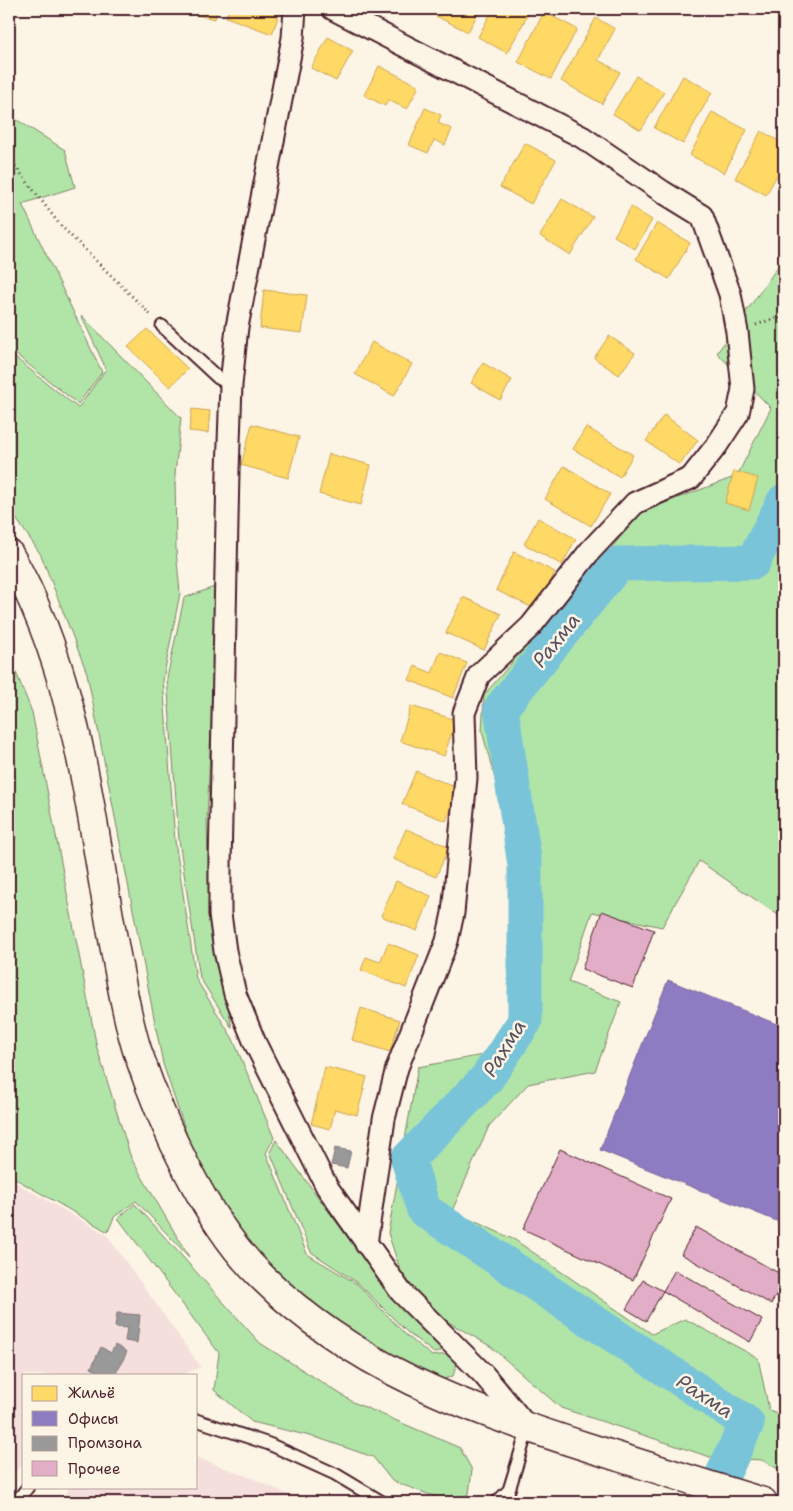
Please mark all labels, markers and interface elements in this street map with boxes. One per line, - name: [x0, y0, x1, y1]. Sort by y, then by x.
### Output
- water label: Рахма: [526, 608, 586, 672]
- water label: Рахма: [476, 1015, 532, 1081]
- water label: Рахма: [672, 1368, 738, 1424]
- legend: [22, 1374, 198, 1488]
- text: Жильё: [68, 1383, 115, 1403]
- text: Офисы: [68, 1409, 118, 1429]
- text: Промзона: [68, 1433, 143, 1453]
- text: Прочее: [68, 1459, 120, 1479]

